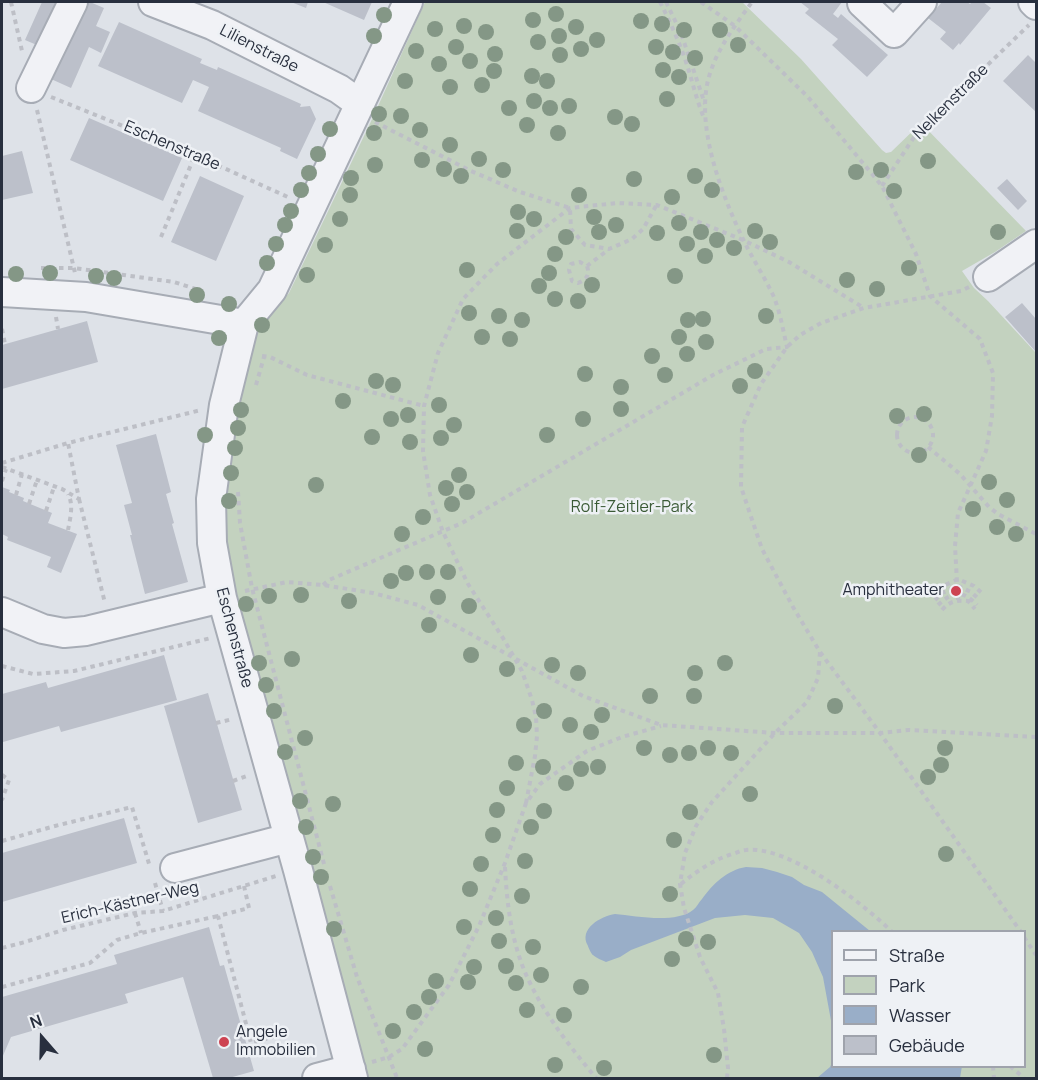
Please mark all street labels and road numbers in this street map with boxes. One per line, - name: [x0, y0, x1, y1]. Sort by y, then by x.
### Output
- street label: Lilienstraße: [216, 21, 302, 77]
- street label: Nelkenstraße: [909, 60, 993, 144]
- street label: Eschenstraße: [121, 117, 223, 175]
- street label: Eschenstraße: [211, 586, 257, 690]
- street label: Erich-Kästner-Weg: [59, 878, 201, 928]

